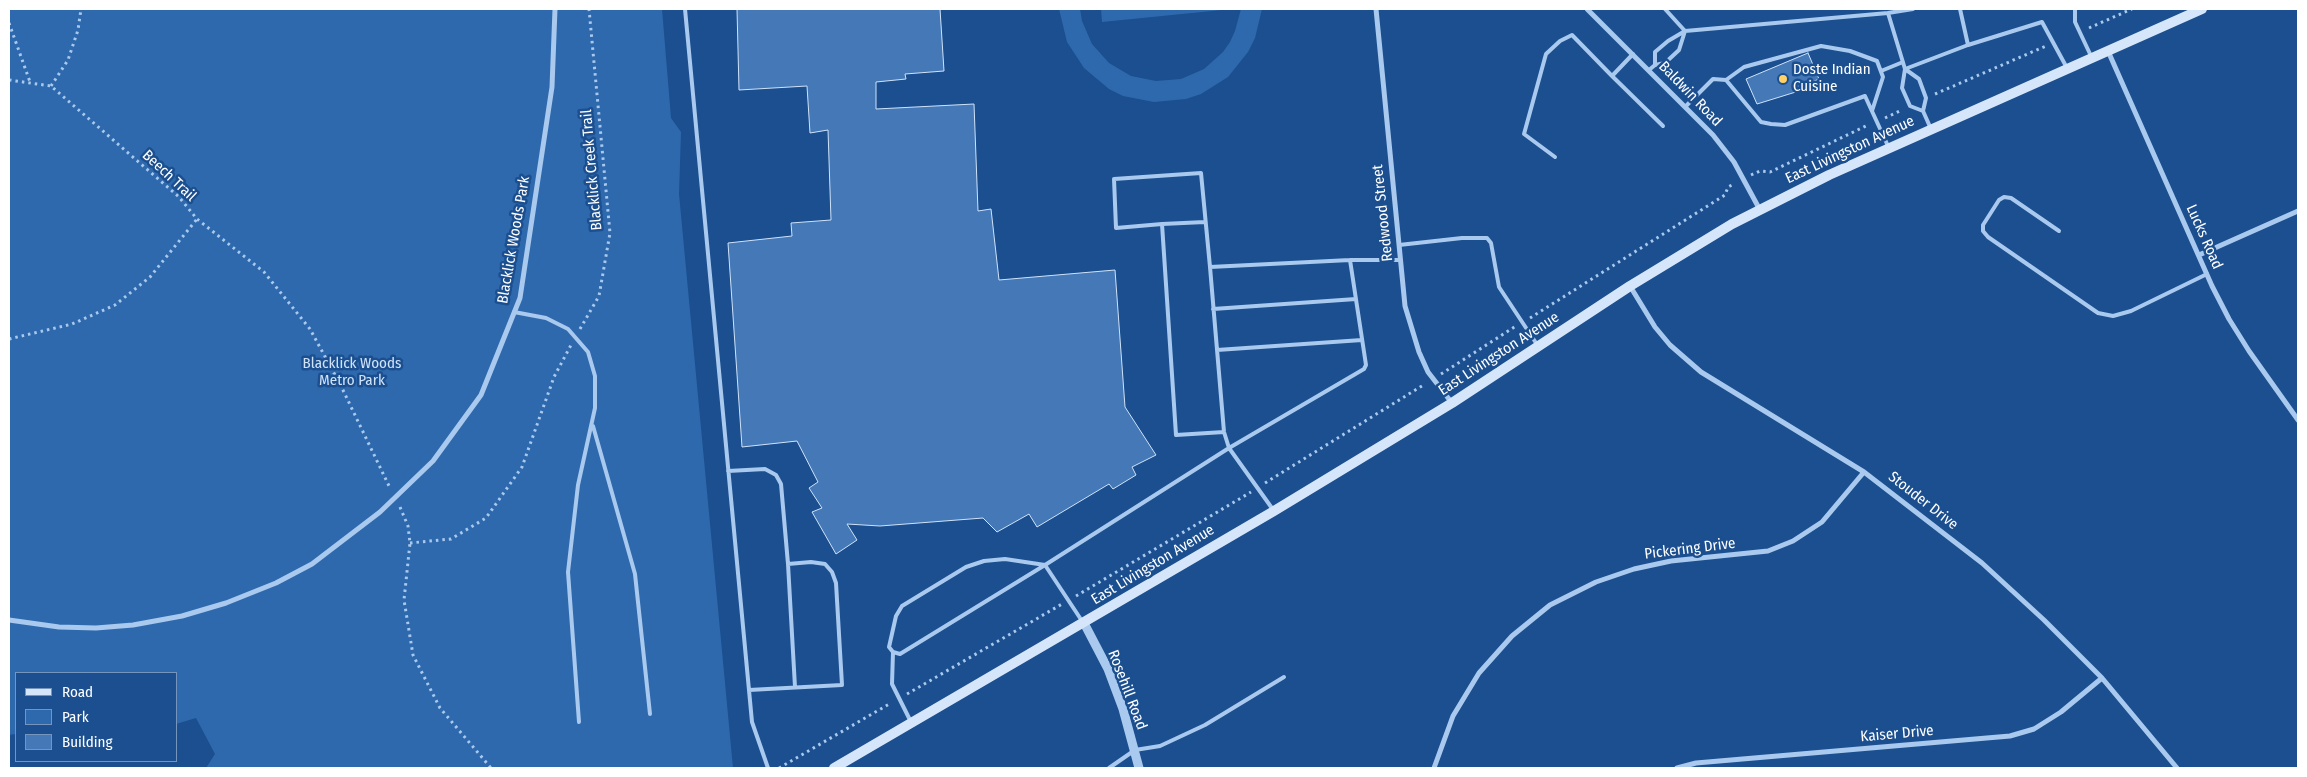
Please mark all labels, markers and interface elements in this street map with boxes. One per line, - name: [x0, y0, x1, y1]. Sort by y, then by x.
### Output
- street label: Baldwin Road: [1655, 58, 1725, 130]
- place label: Doste Indian Cuisine: [1793, 61, 1871, 96]
- marker: Doste Indian Cuisine: [1777, 73, 1789, 85]
- street label: Blacklick Creek Trail: [578, 109, 606, 231]
- street label: East Livingston Avenue: [1783, 112, 1917, 188]
- street label: Beech Trail: [138, 146, 200, 206]
- street label: Redwood Street: [1369, 164, 1397, 262]
- street label: Blacklick Woods Park: [494, 175, 534, 305]
- street label: Lucks Road: [2182, 202, 2226, 272]
- street label: East Livingston Avenue: [1435, 308, 1563, 400]
- park label: Blacklick Woods Metro Park: [303, 355, 401, 390]
- street label: Stouder Drive: [1884, 468, 1962, 534]
- street label: East Livingston Avenue: [1088, 521, 1218, 609]
- street label: Pickering Drive: [1643, 534, 1737, 564]
- street label: Rosehill Road: [1104, 648, 1150, 732]
- legend: [15, 672, 178, 762]
- text: Road: [62, 683, 93, 701]
- text: Park: [62, 708, 89, 726]
- street label: Kaiser Drive: [1860, 722, 1934, 746]
- text: Building: [62, 733, 113, 751]

